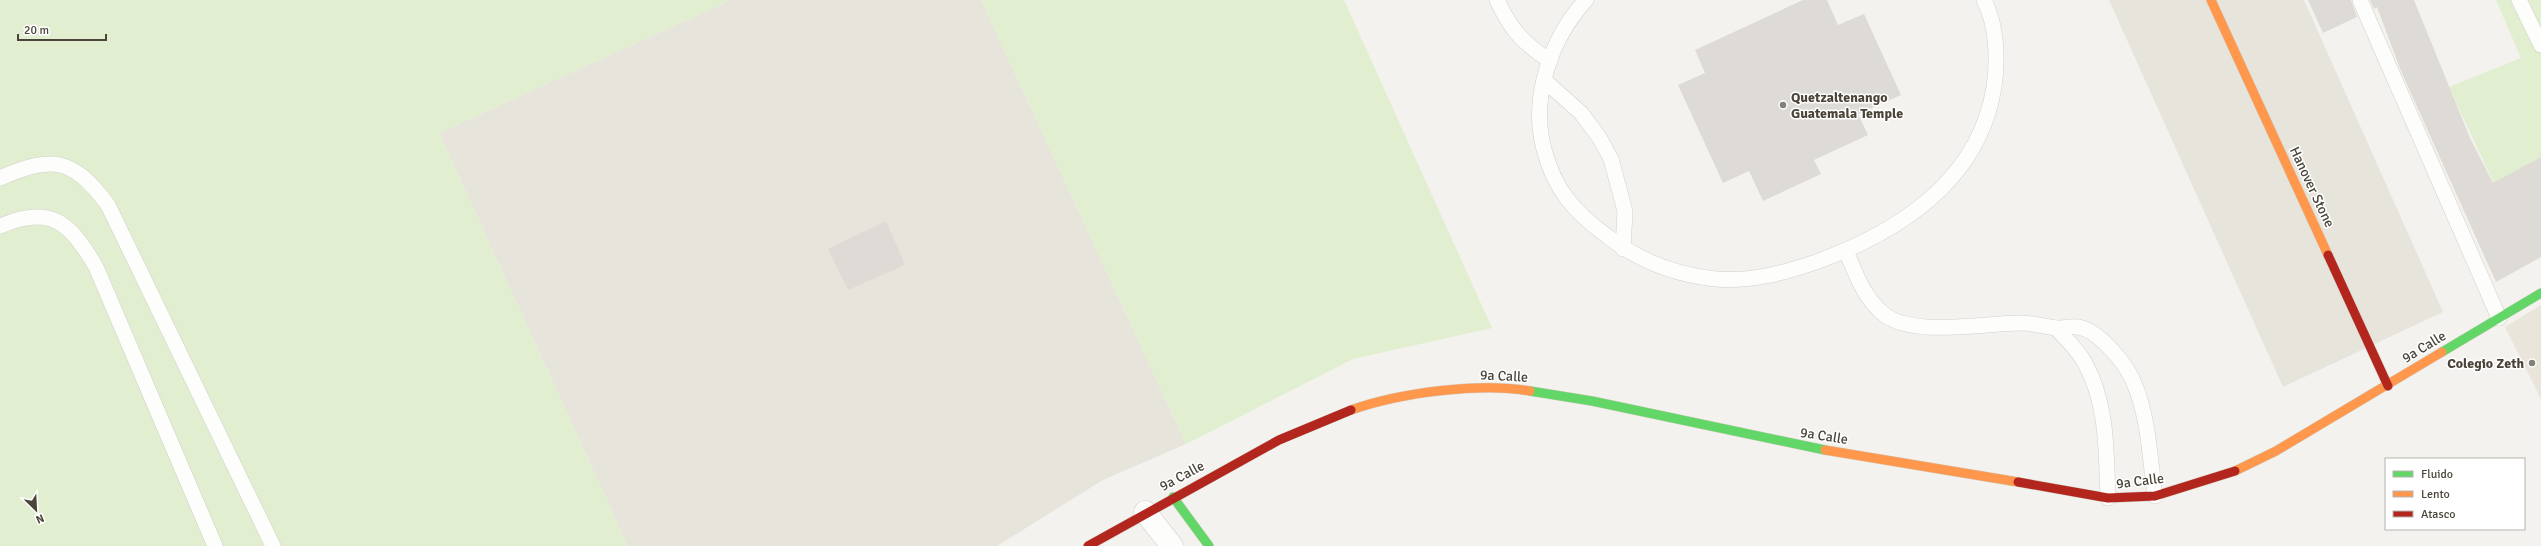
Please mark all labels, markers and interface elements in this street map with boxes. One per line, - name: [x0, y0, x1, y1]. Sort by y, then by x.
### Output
- scale bar: [18, 16, 106, 42]
- text: 20 m: [24, 23, 49, 38]
- place label: Quetzaltenango Guatemala Temple: [1791, 89, 1903, 122]
- marker: Quetzaltenango Guatemala Temple: [1778, 100, 1788, 110]
- street label: Hanover Stone: [2286, 144, 2338, 230]
- street label: 9a Calle: [2399, 327, 2449, 367]
- place label: Colegio Zeth: [2447, 355, 2524, 372]
- marker: Colegio Zeth: [2527, 358, 2537, 368]
- street label: 9a Calle: [1480, 366, 1528, 386]
- street label: 9a Calle: [1799, 424, 1849, 448]
- street label: 9a Calle: [1157, 457, 1207, 495]
- legend: [2385, 458, 2525, 530]
- text: Fluido: [2421, 467, 2453, 482]
- street label: 9a Calle: [2115, 470, 2165, 492]
- text: Lento: [2421, 487, 2450, 502]
- north arrow: [16, 490, 56, 530]
- text: Atasco: [2421, 507, 2456, 522]
- text: N: [34, 511, 46, 526]

